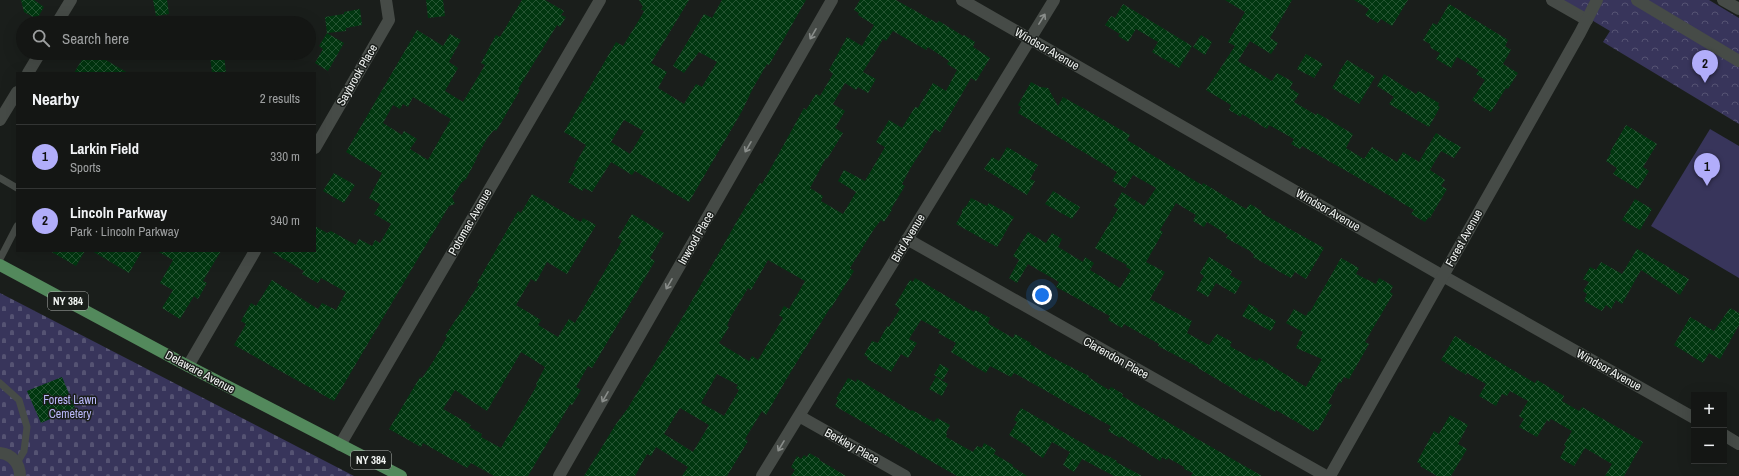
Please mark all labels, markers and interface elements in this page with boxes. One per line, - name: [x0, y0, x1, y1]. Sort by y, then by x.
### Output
- one-way arrow: [1038, 14, 1046, 25]
- search box: [16, 16, 316, 60]
- street label: Windsor Avenue: [1012, 24, 1082, 74]
- icon: search: [30, 27, 52, 49]
- text: Search here: [62, 28, 129, 49]
- one-way arrow: [808, 28, 816, 40]
- street label: Saybrook Place: [333, 41, 381, 109]
- pin: 2: [1692, 50, 1718, 83]
- text: Nearby: [32, 87, 79, 110]
- text: 2 results: [260, 90, 300, 107]
- text: Larkin Field: [70, 138, 139, 159]
- one-way arrow: [743, 141, 751, 153]
- text: 1: [42, 148, 48, 165]
- text: 330 m: [270, 148, 300, 165]
- pin: 1: [1694, 153, 1720, 186]
- text: Sports: [70, 159, 101, 176]
- street label: Windsor Avenue: [1293, 185, 1363, 235]
- street label: Potomac Avenue: [445, 186, 495, 258]
- text: Lincoln Parkway: [70, 202, 167, 223]
- street label: Forest Avenue: [1442, 207, 1486, 269]
- street label: Inwood Place: [674, 208, 718, 268]
- street label: Bird Avenue: [887, 211, 929, 265]
- text: 2: [42, 212, 48, 229]
- text: 340 m: [270, 212, 300, 229]
- text: Park · Lincoln Parkway: [70, 223, 179, 240]
- one-way arrow: [665, 278, 673, 290]
- your location: [1032, 285, 1052, 305]
- road number: NY 384: [48, 292, 88, 310]
- street label: Clarendon Place: [1080, 333, 1152, 383]
- street label: Windsor Avenue: [1574, 346, 1644, 394]
- street label: Delaware Avenue: [162, 347, 238, 397]
- one-way arrow: [600, 390, 608, 402]
- park label: Forest Lawn Cemetery: [43, 392, 97, 422]
- map controls: [1691, 392, 1727, 464]
- button: +: [1691, 392, 1727, 428]
- street label: Berkley Place: [822, 424, 882, 468]
- button: −: [1691, 428, 1727, 464]
- one-way arrow: [776, 440, 784, 452]
- road number: NY 384: [351, 451, 391, 469]

